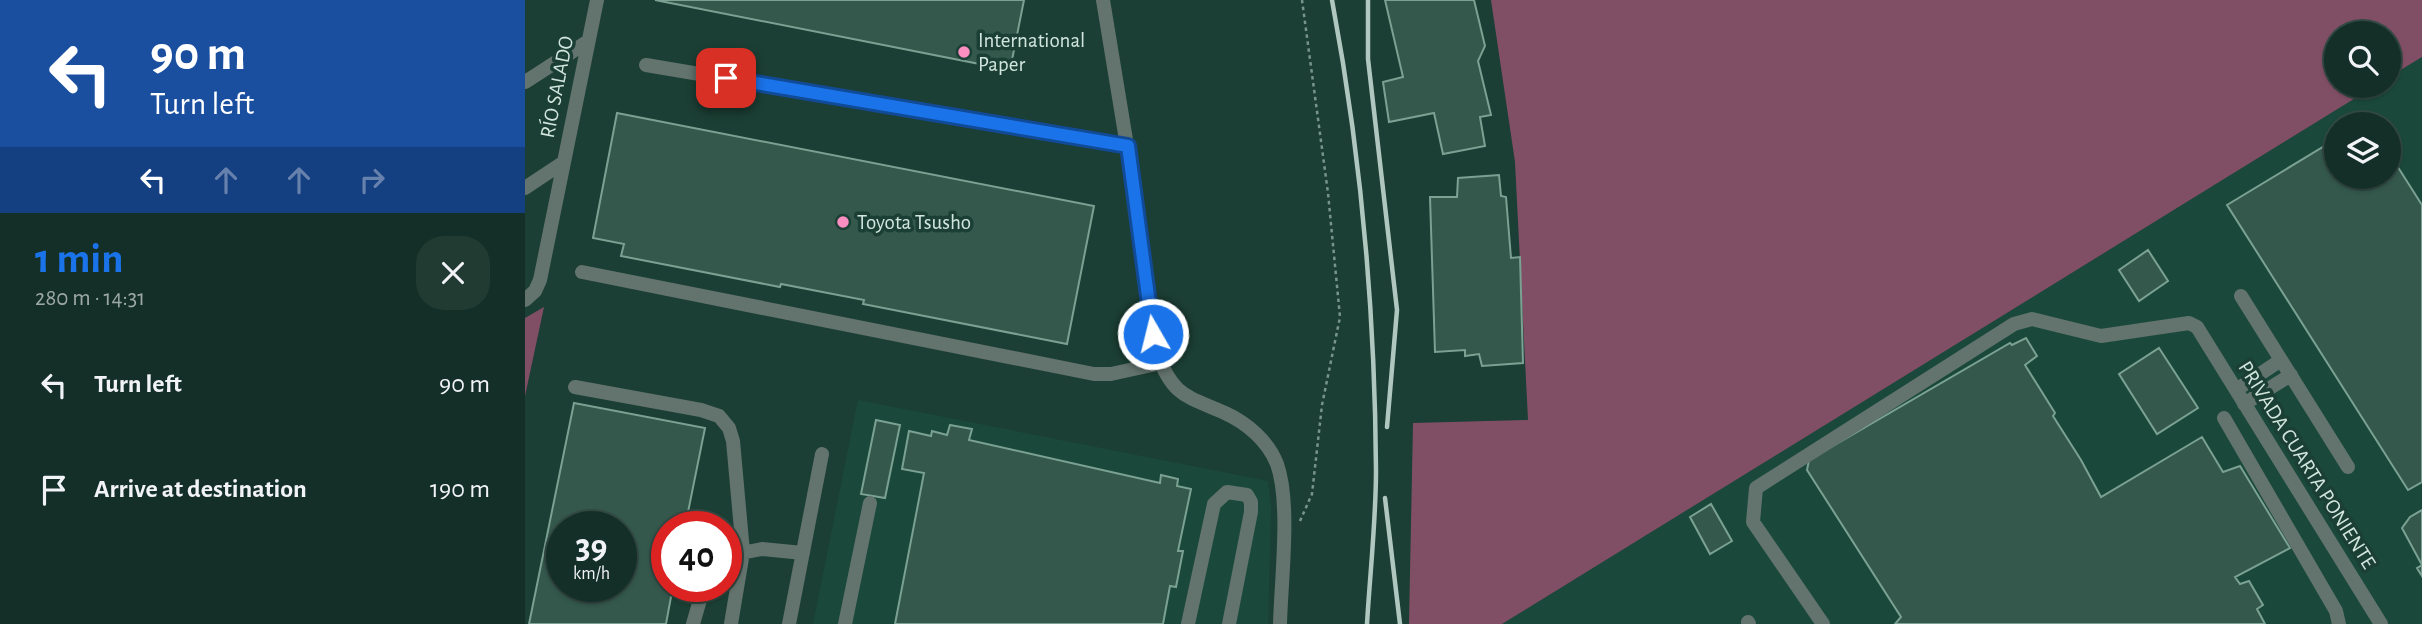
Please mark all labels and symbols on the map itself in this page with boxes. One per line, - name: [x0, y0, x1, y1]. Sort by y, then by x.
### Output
- place label: International Paper: [978, 30, 1085, 75]
- street label: RÍO SALADO: [535, 34, 577, 140]
- marker: International Paper: [956, 44, 972, 60]
- pin: [696, 48, 756, 108]
- place label: Toyota Tsusho: [857, 212, 971, 233]
- marker: Toyota Tsusho: [835, 214, 851, 230]
- position arrow: [1116, 297, 1190, 371]
- street label: PRIVADA CUARTA PONIENTE: [2234, 357, 2380, 573]
- speed limit sign: 40: [651, 511, 742, 602]

